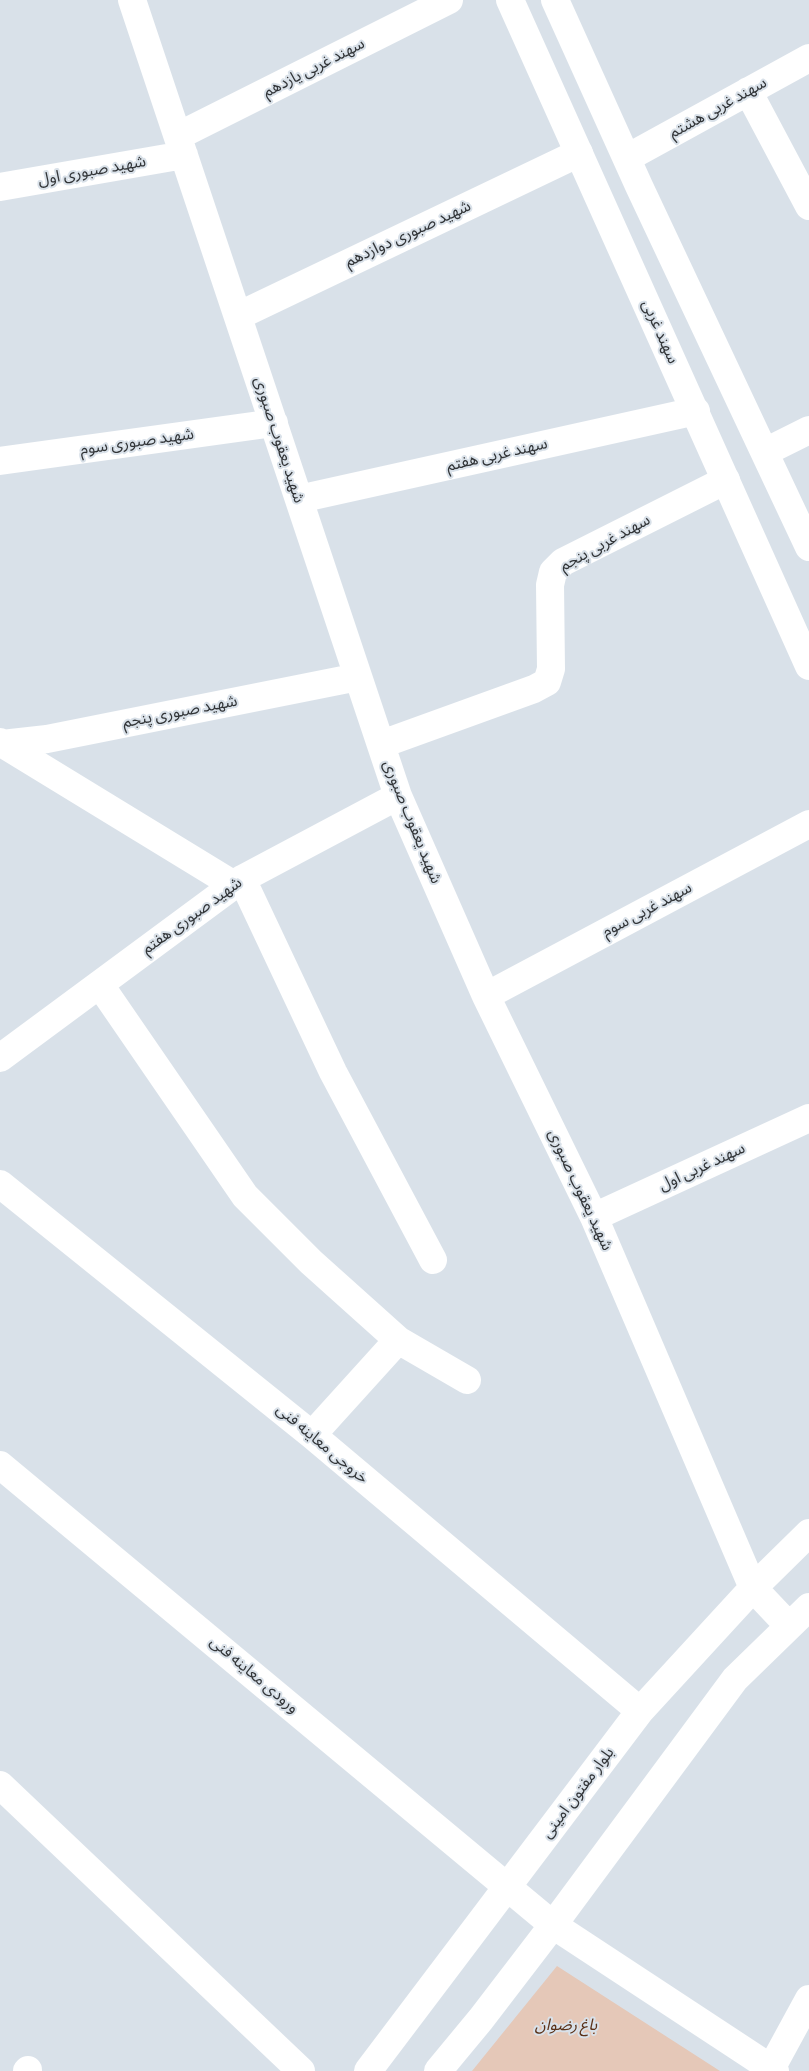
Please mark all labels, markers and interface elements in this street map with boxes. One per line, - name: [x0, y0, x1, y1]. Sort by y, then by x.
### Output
- street label: سهند غربی یازدهم: [260, 34, 368, 102]
- street label: سهند غربی هشتم: [666, 73, 770, 143]
- street label: شهید صبوری اول: [37, 152, 147, 190]
- street label: شهید صبوری دوازدهم: [342, 196, 474, 272]
- street label: سهند غربی: [637, 297, 683, 367]
- street label: شهید یعقوب صبوری: [250, 374, 308, 506]
- street label: شهید صبوری سوم: [79, 424, 195, 460]
- street label: سهند غربی هفتم: [445, 434, 549, 476]
- street label: سهند غربی پنجم: [556, 510, 654, 576]
- street label: شهید صبوری پنجم: [121, 691, 239, 733]
- street label: شهید یعقوب صبوری: [378, 757, 446, 887]
- street label: شهید صبوری هفتم: [138, 873, 246, 959]
- street label: سهند غربی سوم: [599, 878, 695, 942]
- street label: شهید یعقوب صبوری: [544, 1126, 616, 1254]
- street label: سهند غربی اول: [656, 1139, 748, 1195]
- street label: خروجی معاینه فنی: [272, 1400, 372, 1488]
- street label: ورودی معاینه فنی: [206, 1632, 302, 1718]
- street label: بلوار مفتون امینی: [538, 1744, 618, 1842]
- park label: باغ رضوان: [535, 2016, 597, 2036]

